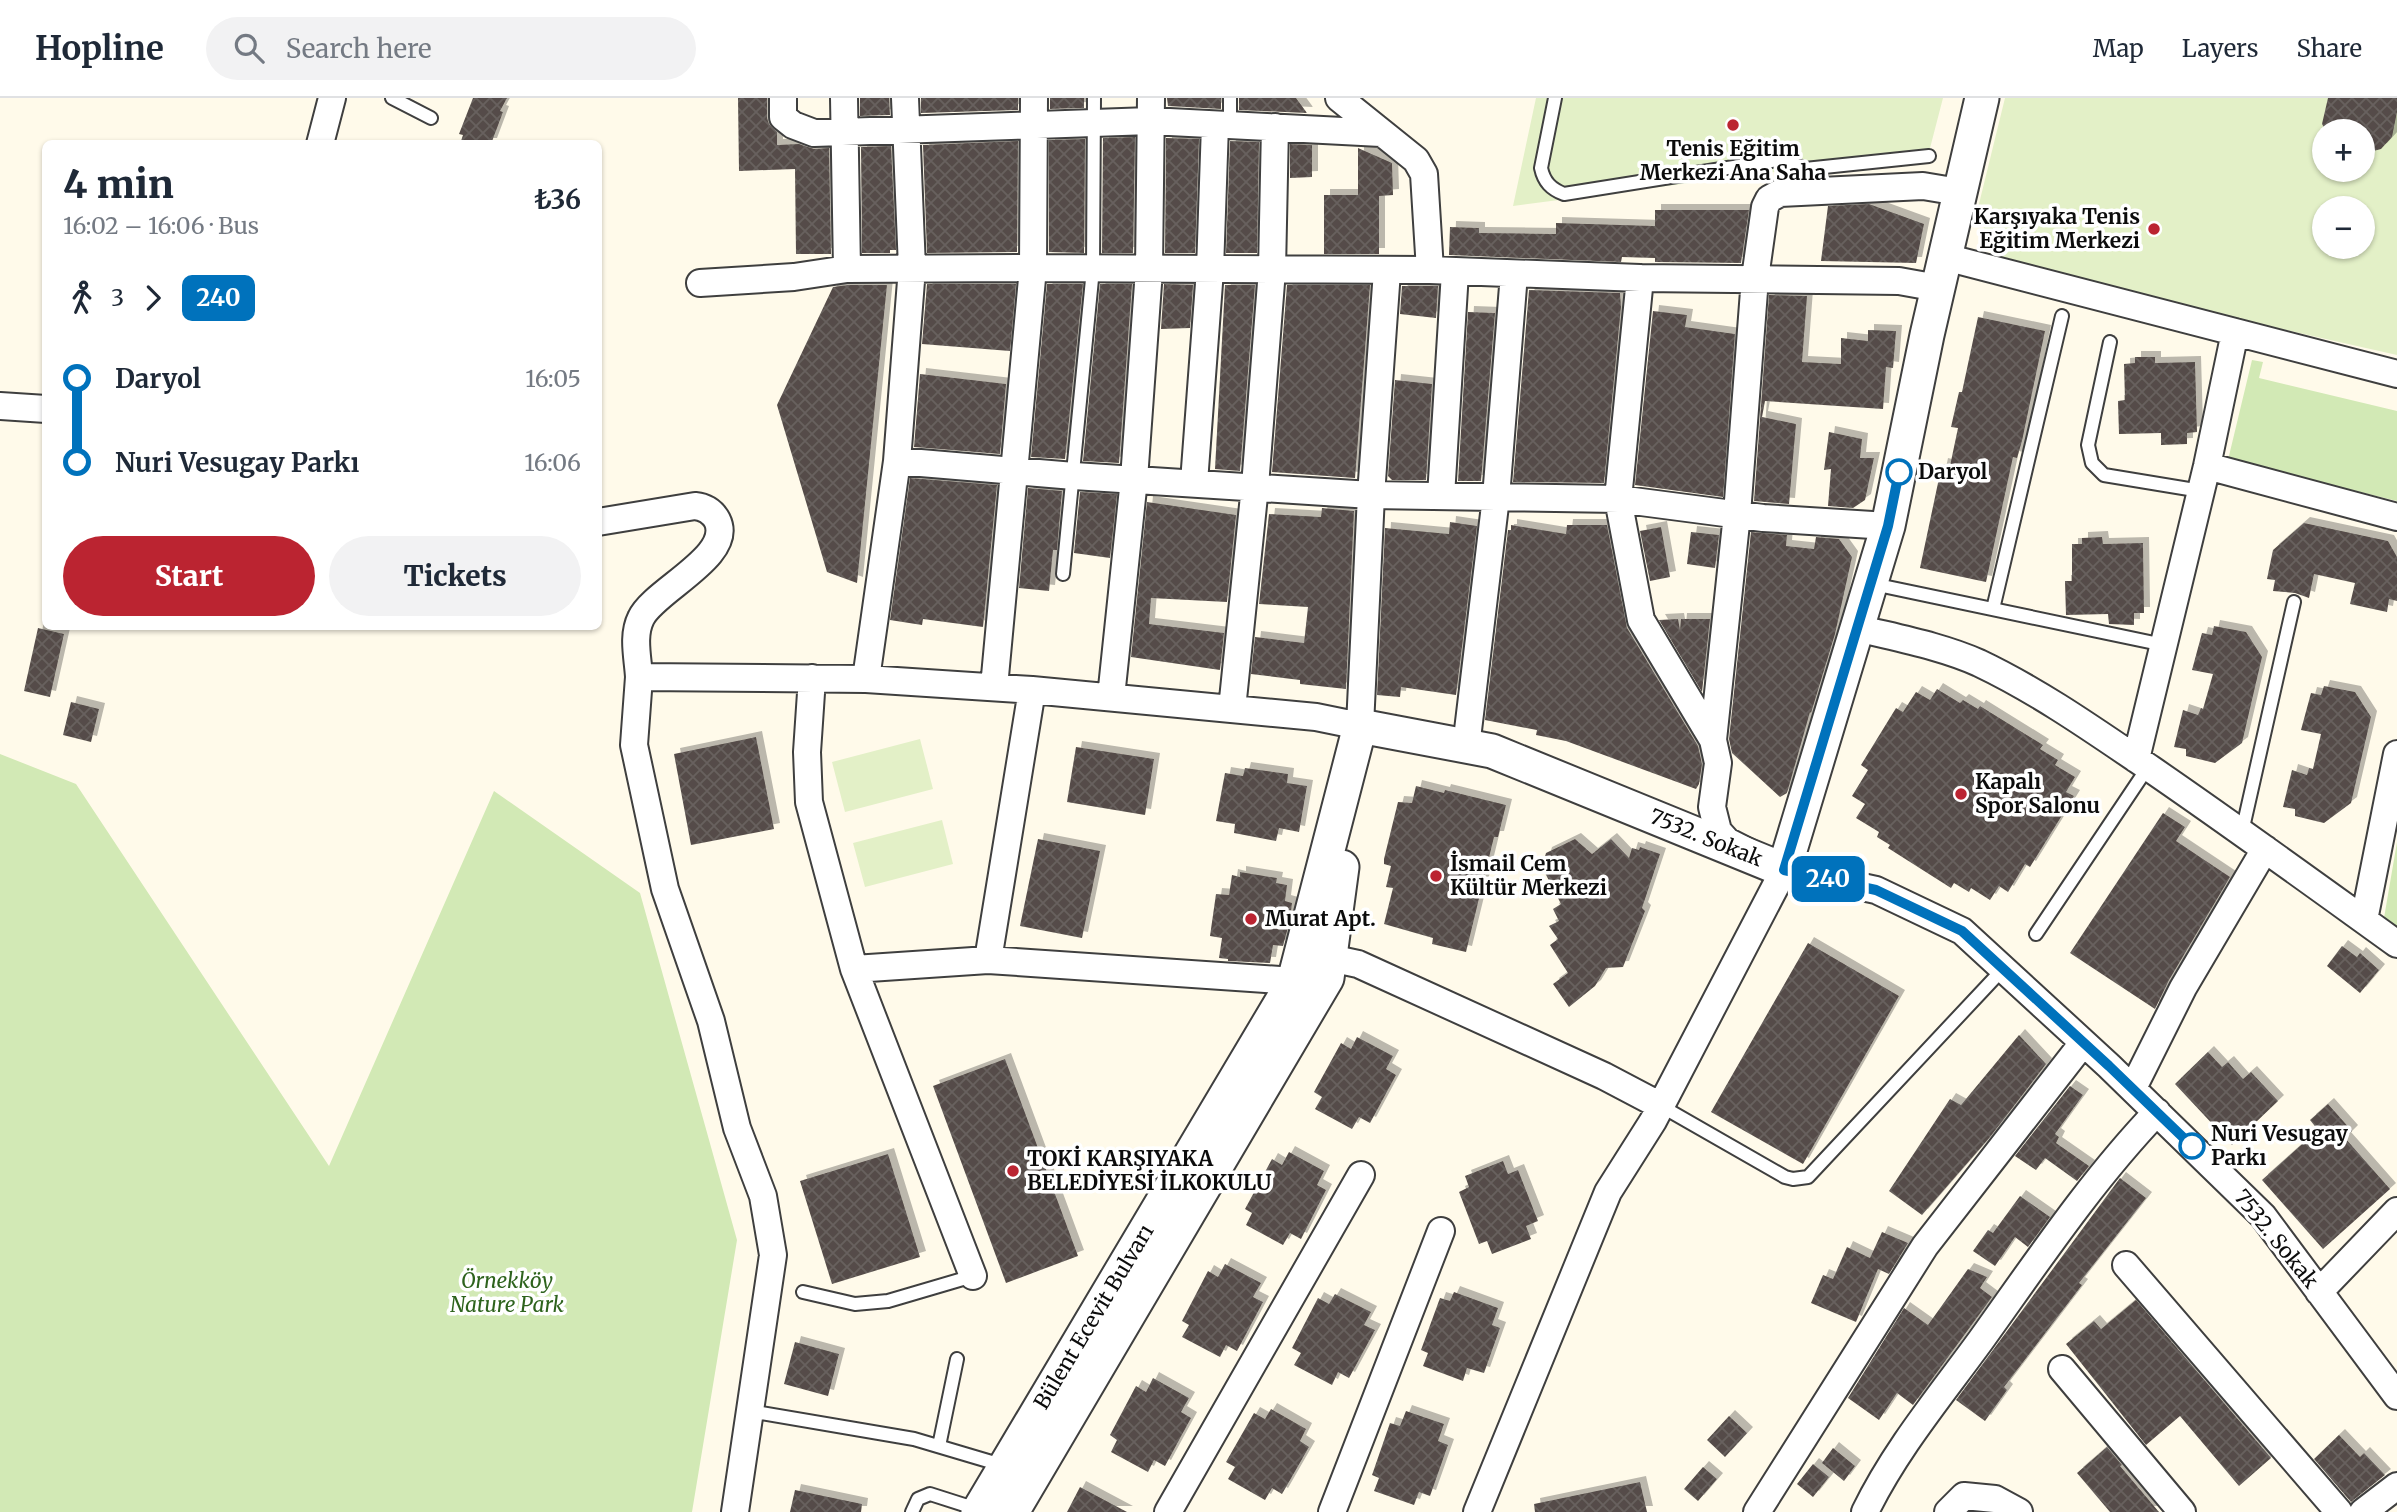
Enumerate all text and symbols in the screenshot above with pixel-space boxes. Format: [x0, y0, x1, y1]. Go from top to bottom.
search box [206, 17, 696, 80]
text: Hopline [35, 28, 164, 69]
icon: search [230, 29, 268, 67]
text: Search here [286, 32, 432, 65]
text: Map [2093, 33, 2144, 64]
text: Layers [2182, 33, 2258, 64]
text: Share [2296, 33, 2362, 64]
marker: Tenis Eğitim Merkezi Ana Saha [1725, 117, 1741, 133]
map controls [2312, 119, 2375, 259]
button: + [2312, 119, 2375, 182]
place label: Tenis Eğitim Merkezi Ana Saha [1640, 135, 1827, 186]
text: 4 min [63, 161, 174, 208]
text: ₺36 [534, 183, 581, 216]
button: − [2312, 196, 2375, 259]
place label: Karşıyaka Tenis Eğitim Merkezi [1973, 203, 2140, 254]
text: 16:02 – 16:06 · Bus [63, 211, 259, 240]
marker: Karşıyaka Tenis Eğitim Merkezi [2146, 221, 2162, 237]
icon: walk [63, 279, 101, 317]
icon: forward [134, 279, 172, 317]
text: 240 [196, 282, 241, 313]
text: 3 [111, 283, 124, 312]
text: Daryol [115, 362, 201, 395]
text: 16:05 [525, 364, 581, 393]
text: Nuri Vesugay Parkı [115, 446, 359, 479]
text: 16:06 [524, 448, 581, 477]
place label: Daryol [1918, 458, 1988, 485]
marker: Daryol [1886, 459, 1912, 485]
button: Start [63, 536, 315, 616]
button: Tickets [329, 536, 581, 616]
place label: Kapalı Spor Salonu [1975, 768, 2100, 819]
marker: Kapalı Spor Salonu [1953, 786, 1969, 802]
street label: 7532. Sokak [1646, 803, 1767, 873]
place label: İsmail Cem Kültür Merkezi [1450, 850, 1607, 901]
line badge: 240 [1788, 856, 1868, 902]
text: 240 [1806, 863, 1850, 894]
marker: İsmail Cem Kültür Merkezi [1428, 868, 1444, 884]
place label: Murat Apt. [1265, 905, 1376, 932]
marker: Murat Apt. [1243, 911, 1259, 927]
place label: Nuri Vesugay Parkı [2211, 1120, 2348, 1171]
marker: Nuri Vesugay Parkı [2179, 1133, 2205, 1159]
place label: TOKİ KARŞIYAKA BELEDİYESİ İLKOKULU [1027, 1145, 1272, 1196]
marker: TOKİ KARŞIYAKA BELEDİYESİ İLKOKULU [1005, 1163, 1021, 1179]
street label: 7532. Sokak [2228, 1184, 2325, 1294]
street label: Bülent Ecevit Bulvarı [1028, 1219, 1160, 1414]
park label: Örnekköy Nature Park [450, 1267, 565, 1318]

